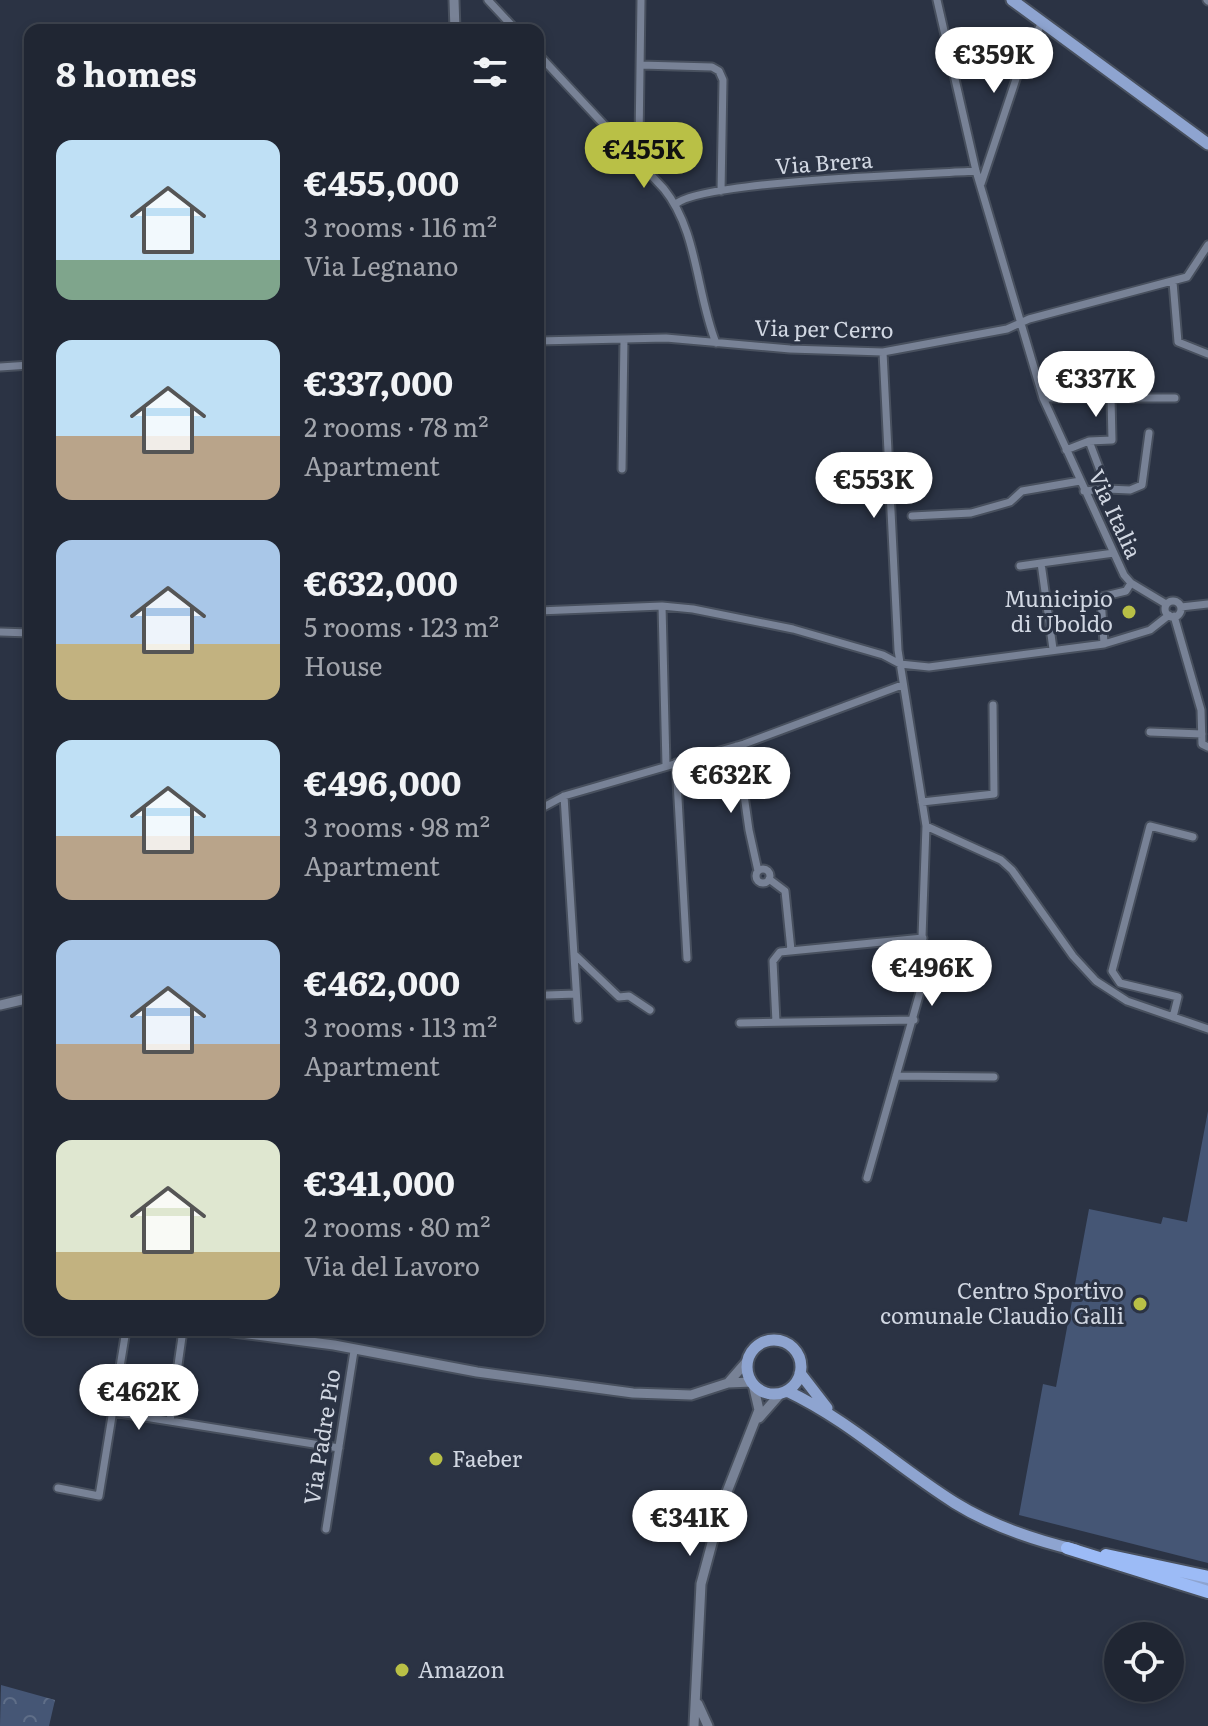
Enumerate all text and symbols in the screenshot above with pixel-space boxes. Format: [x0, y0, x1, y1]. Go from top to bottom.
pin: €359K [938, 27, 1050, 95]
text: €359K [953, 33, 1035, 72]
text: 8 homes [56, 47, 197, 97]
icon: filters [468, 50, 512, 94]
pin: €455K [588, 122, 700, 190]
text: €455K [603, 128, 685, 167]
street label: Via Brera [774, 142, 874, 181]
text: €455,000 [304, 156, 459, 206]
icon: home [120, 172, 216, 268]
text: 3 rooms · 116 m² [304, 206, 497, 245]
text: Via Legnano [304, 245, 459, 284]
street label: Via per Cerro [754, 310, 894, 345]
pin: €337K [1040, 351, 1152, 419]
text: €337,000 [304, 356, 453, 406]
text: €337K [1056, 357, 1136, 396]
icon: home [120, 372, 216, 468]
text: 2 rooms · 78 m² [304, 406, 489, 445]
text: Apartment [304, 445, 440, 484]
pin: €553K [818, 452, 930, 520]
text: €553K [833, 458, 915, 497]
street label: Via Italia [1081, 463, 1151, 564]
text: €632,000 [304, 556, 458, 606]
icon: home [120, 572, 216, 668]
place label: Municipio di Uboldo [1004, 581, 1113, 639]
marker: Municipio di Uboldo [1120, 603, 1138, 621]
text: 5 rooms · 123 m² [304, 606, 499, 645]
text: House [304, 645, 382, 684]
pin: €632K [675, 747, 787, 815]
text: €632K [690, 753, 772, 792]
text: €496,000 [304, 756, 462, 806]
icon: home [120, 772, 216, 868]
text: 3 rooms · 98 m² [304, 806, 490, 845]
text: Apartment [304, 845, 440, 884]
pin: €496K [876, 940, 988, 1008]
text: €496K [890, 946, 974, 985]
text: €462,000 [304, 956, 460, 1006]
icon: home [120, 972, 216, 1068]
text: 3 rooms · 113 m² [304, 1006, 497, 1045]
text: Apartment [304, 1045, 440, 1084]
text: €341,000 [304, 1156, 455, 1206]
icon: home [120, 1172, 216, 1268]
text: 2 rooms · 80 m² [304, 1206, 491, 1245]
text: Via del Lavoro [304, 1245, 480, 1284]
place label: Centro Sportivo comunale Claudio Galli [880, 1273, 1124, 1331]
marker: Centro Sportivo comunale Claudio Galli [1131, 1295, 1149, 1313]
pin: €462K [83, 1364, 195, 1432]
street label: Via Padre Pio [293, 1366, 348, 1507]
text: €462K [97, 1370, 181, 1409]
place label: Faeber [452, 1441, 523, 1474]
marker: Faeber [427, 1450, 445, 1468]
pin: €341K [634, 1490, 746, 1558]
text: €341K [650, 1496, 730, 1535]
map controls [1104, 1622, 1184, 1702]
button: locate [1104, 1622, 1184, 1702]
place label: Amazon [418, 1652, 505, 1685]
marker: Amazon [393, 1661, 411, 1679]

